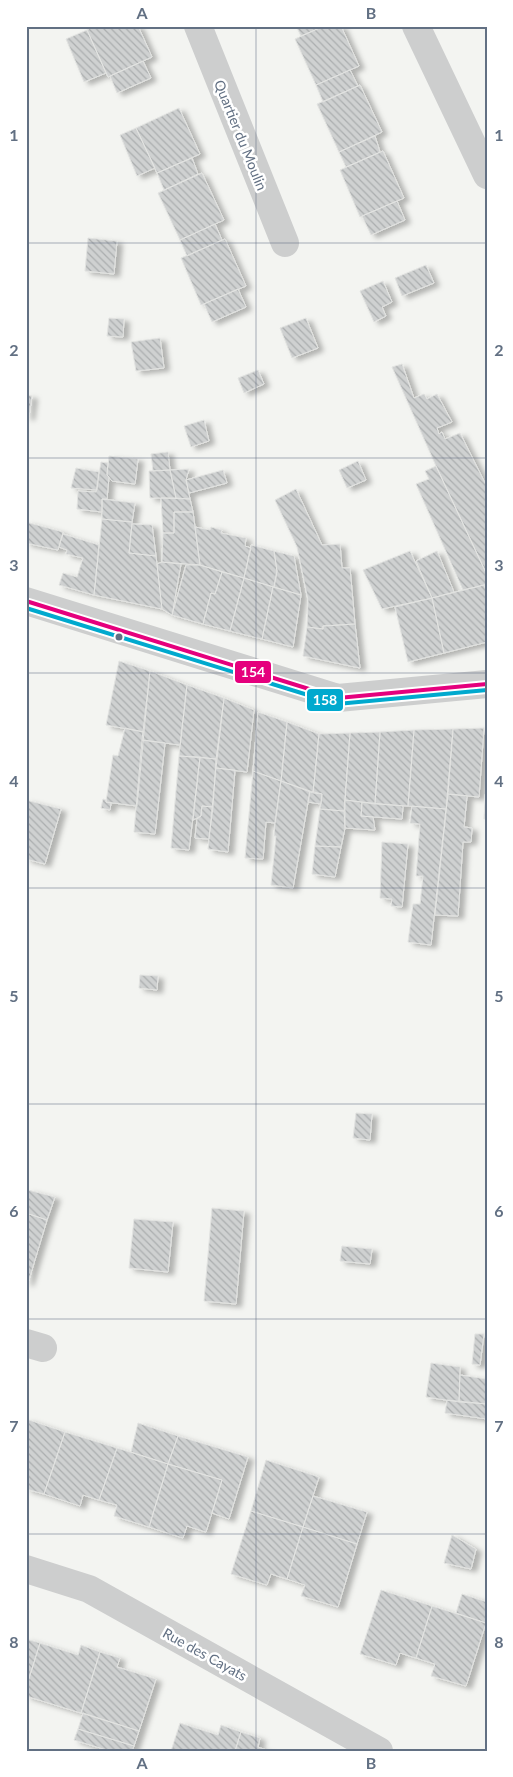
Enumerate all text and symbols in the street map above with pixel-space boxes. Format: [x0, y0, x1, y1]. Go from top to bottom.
text: A [135, 3, 148, 22]
text: B [366, 3, 376, 22]
street label: Quartier du Moulin [211, 77, 271, 193]
text: 1 [9, 125, 19, 144]
text: 1 [494, 125, 504, 144]
text: 2 [9, 340, 19, 359]
text: 2 [494, 340, 504, 359]
text: 3 [9, 555, 19, 574]
text: 3 [494, 555, 504, 574]
unlabelled marker [114, 632, 124, 642]
line badge: 154 [234, 660, 272, 684]
text: 154 [241, 663, 265, 680]
line badge: 158 [306, 688, 344, 712]
text: 158 [313, 691, 337, 708]
text: 4 [9, 771, 19, 790]
text: 4 [494, 771, 504, 790]
text: 5 [9, 986, 19, 1005]
text: 5 [494, 986, 504, 1005]
text: 6 [9, 1201, 19, 1220]
text: 6 [494, 1201, 504, 1220]
text: 7 [9, 1416, 19, 1435]
text: 7 [494, 1416, 504, 1435]
street label: Rue des Cayats [160, 1624, 250, 1684]
text: 8 [9, 1632, 19, 1651]
text: 8 [494, 1632, 504, 1651]
text: A [135, 1753, 148, 1772]
text: B [366, 1753, 376, 1772]

